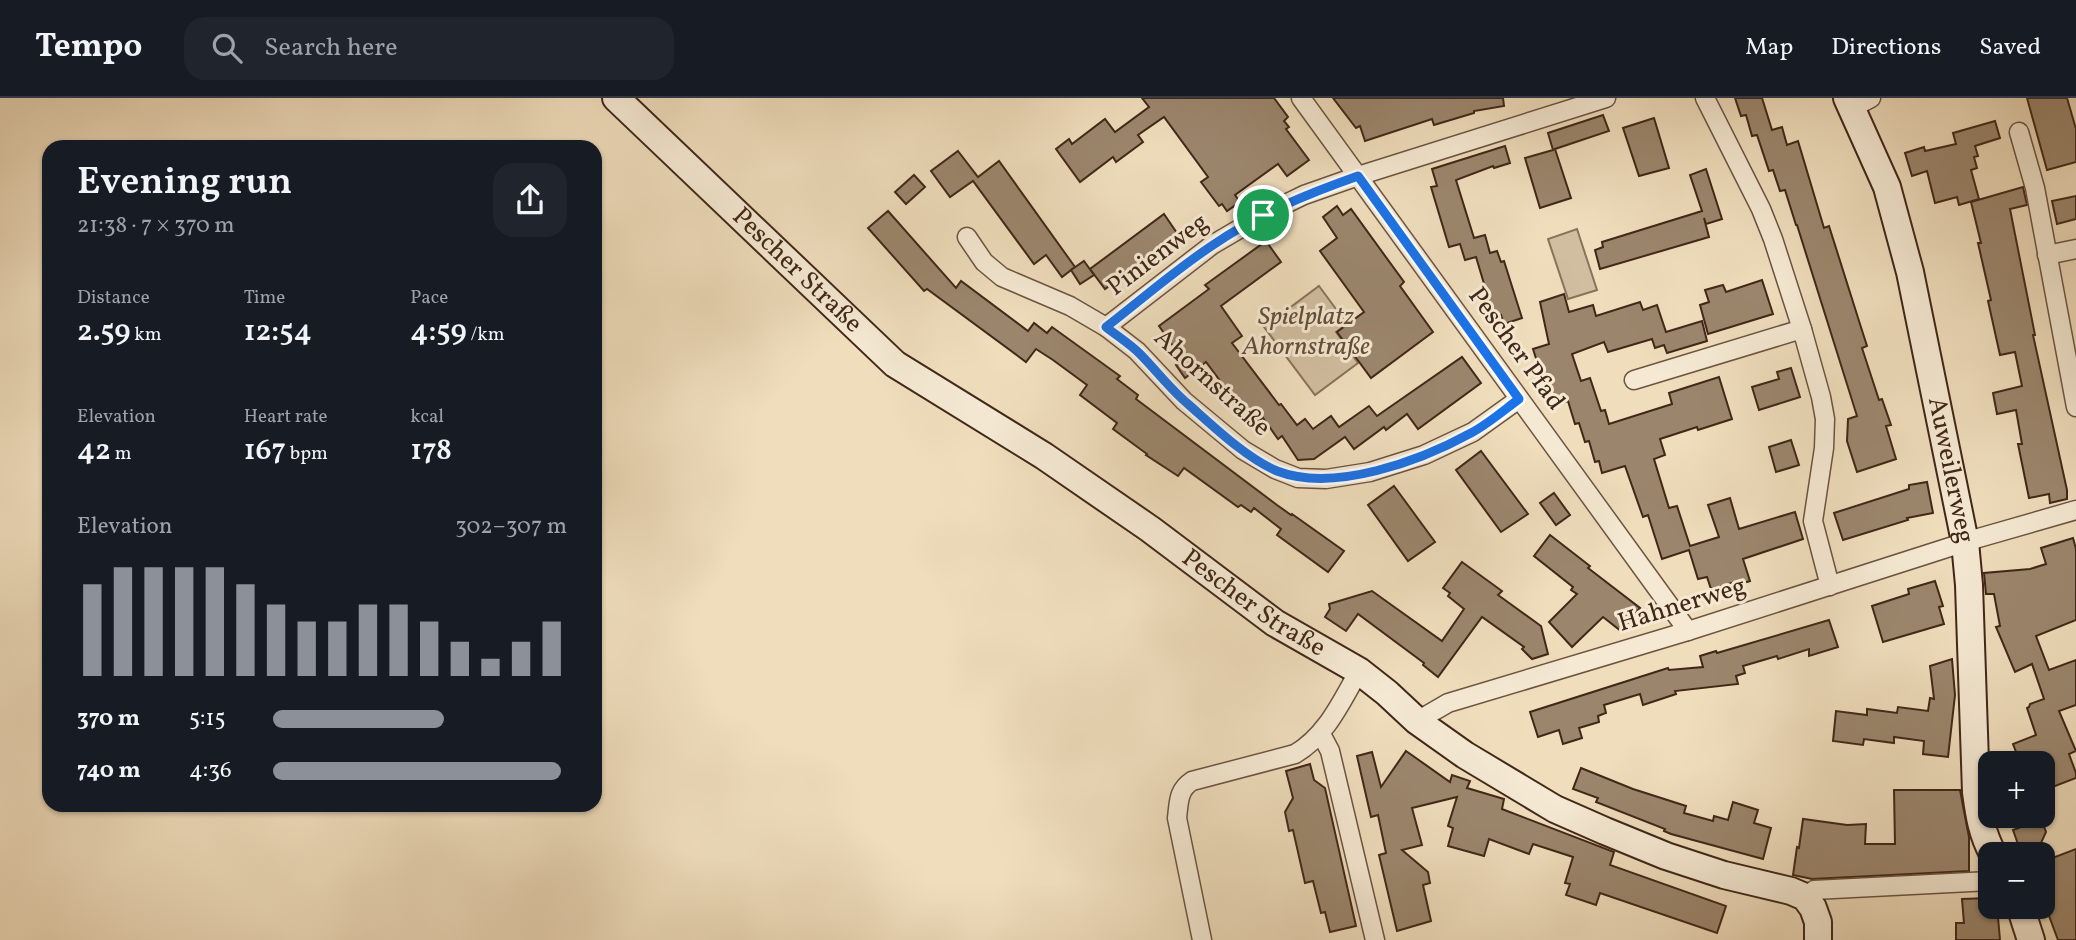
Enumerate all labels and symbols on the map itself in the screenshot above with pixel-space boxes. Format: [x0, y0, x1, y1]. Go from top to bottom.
pin [1233, 185, 1293, 245]
street label: Pescher Straße [724, 199, 870, 342]
street label: Pinienweg [1100, 205, 1216, 305]
street label: Pescher Pfad [1459, 280, 1573, 418]
park label: Spielplatz Ahornstraße [1241, 299, 1370, 365]
street label: Ahornstraße [1146, 321, 1278, 445]
street label: Auweilerweg [1918, 394, 1983, 547]
street label: Pescher Straße [1174, 541, 1332, 666]
street label: Hahnerweg [1614, 568, 1750, 642]

